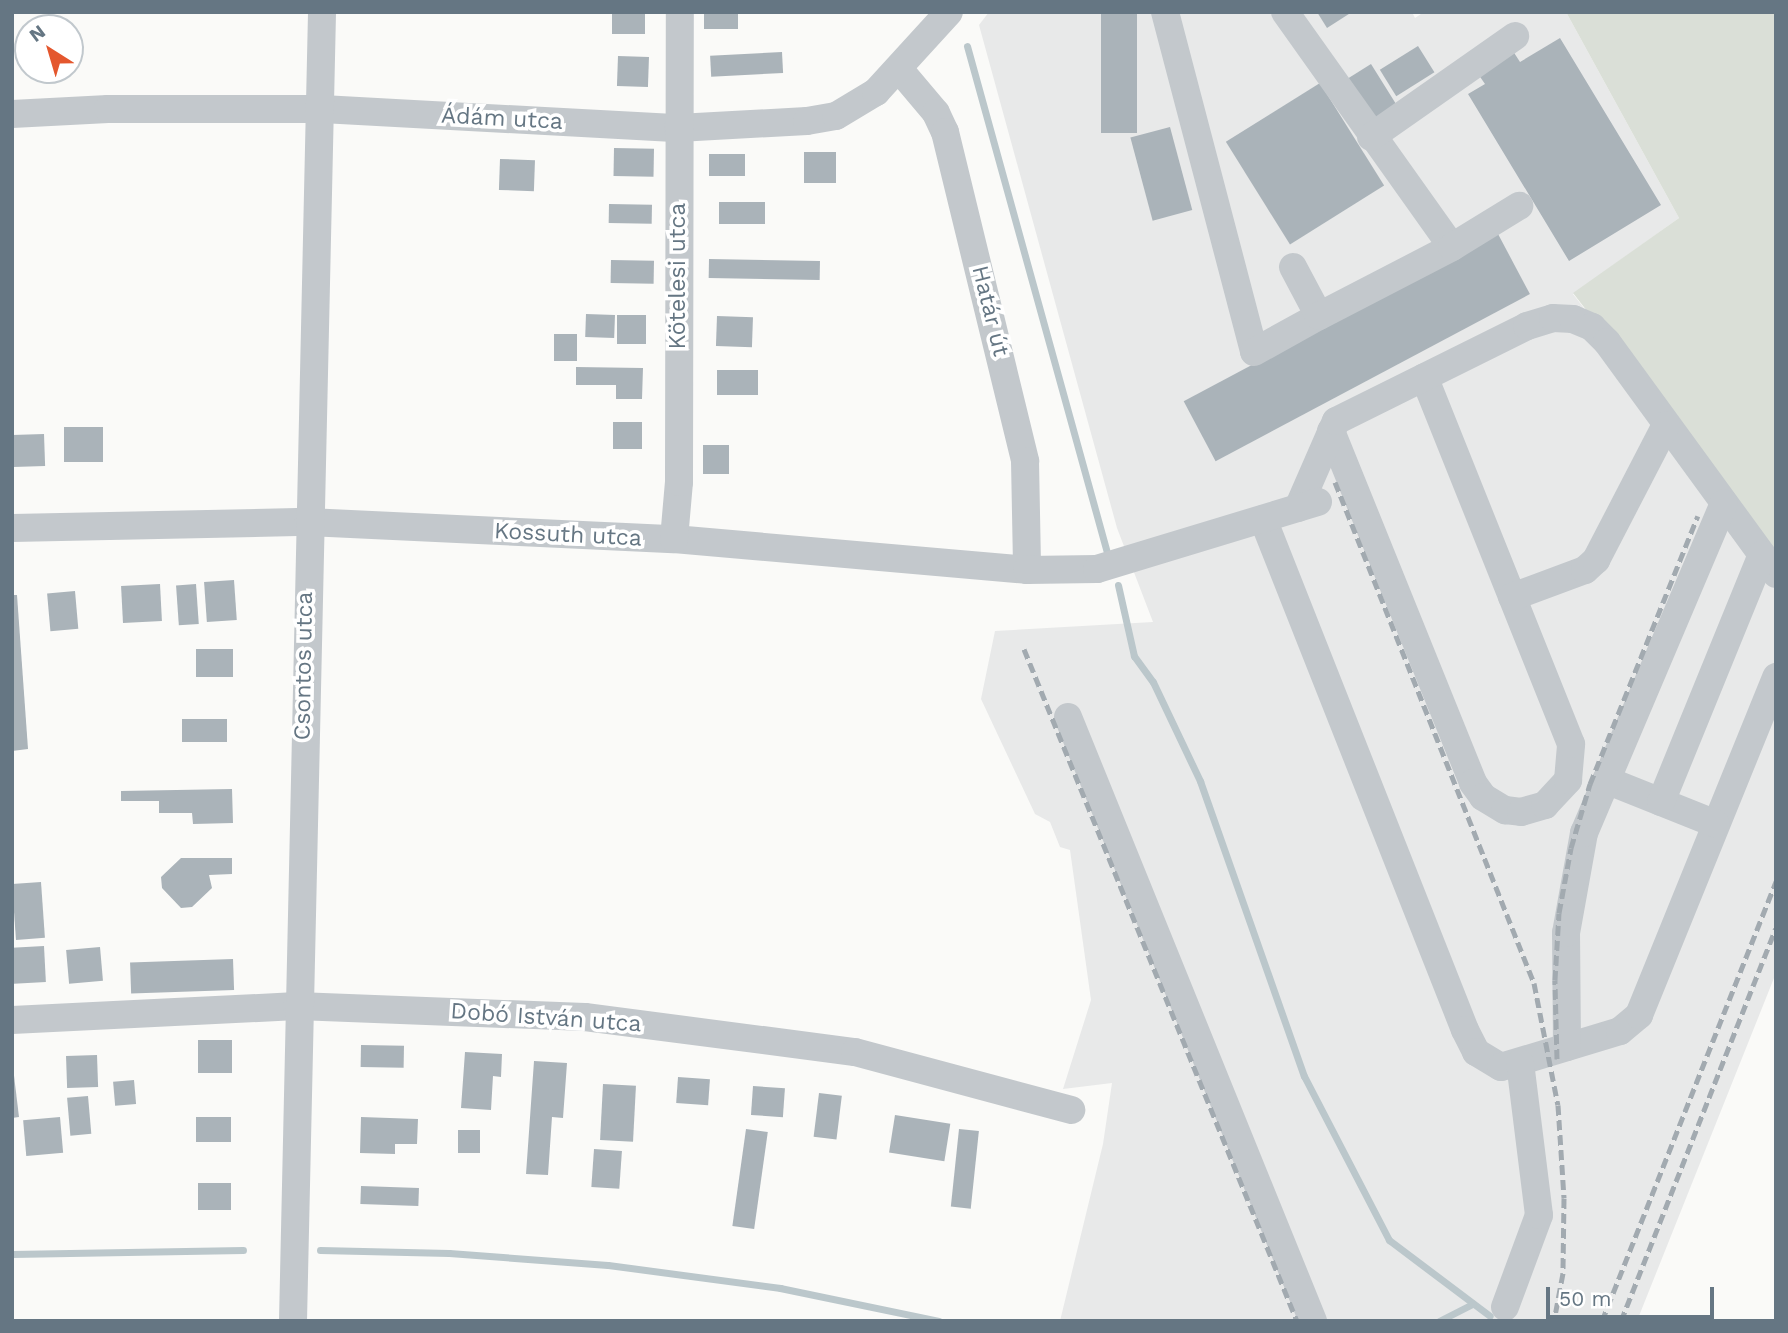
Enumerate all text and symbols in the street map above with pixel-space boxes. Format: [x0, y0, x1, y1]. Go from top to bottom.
north arrow [14, 14, 84, 84]
text: N [25, 20, 50, 47]
street label: Ádám utca [440, 102, 564, 136]
street label: Kötelesi utca [664, 203, 692, 349]
street label: Határ út [965, 263, 1015, 359]
street label: Kossuth utca [493, 517, 643, 553]
street label: Csontos utca [289, 591, 319, 741]
street label: Dobó István utca [450, 998, 642, 1038]
scale bar [1550, 1274, 1718, 1318]
text: 50 m [1559, 1286, 1611, 1311]

